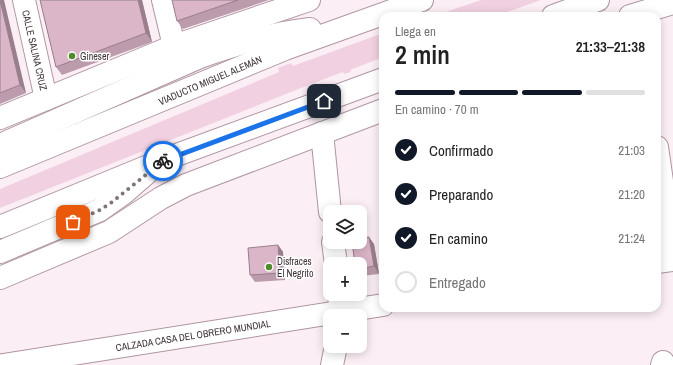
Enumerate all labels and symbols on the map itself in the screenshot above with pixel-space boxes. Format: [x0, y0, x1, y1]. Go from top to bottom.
street label: CALLE SALINA CRUZ [19, 9, 50, 92]
place label: Gineser [80, 50, 109, 63]
marker: Gineser [67, 51, 77, 61]
street label: VIADUCTO MIGUEL ALEMÁN [156, 53, 264, 108]
pin [307, 84, 341, 118]
courier [143, 141, 183, 181]
pin [56, 205, 90, 239]
place label: Disfraces El Negrito [277, 255, 314, 280]
marker: Disfraces El Negrito [264, 262, 274, 272]
street label: CALZADA CASA DEL OBRERO MUNDIAL [115, 317, 272, 354]

